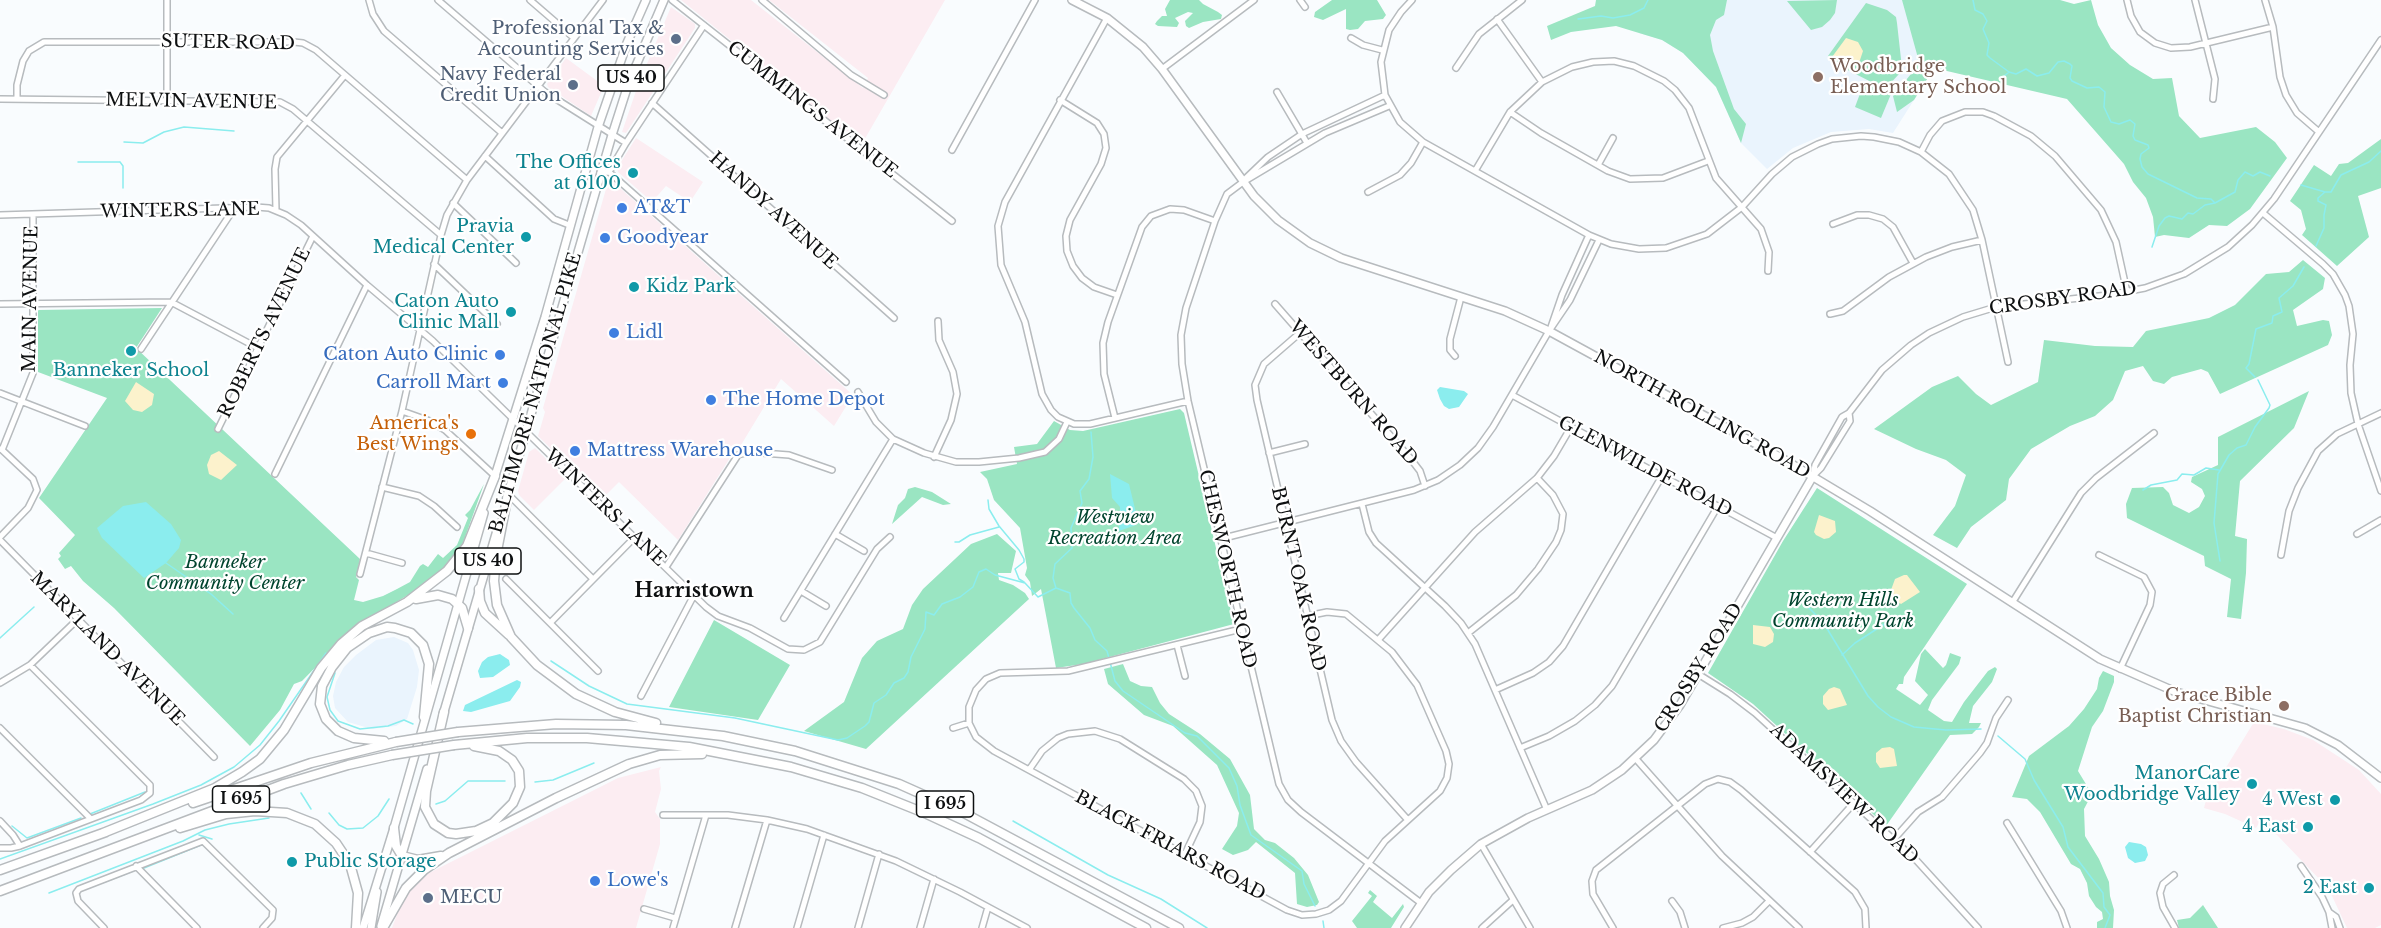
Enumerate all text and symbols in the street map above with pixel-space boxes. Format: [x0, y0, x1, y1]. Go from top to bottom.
place label: Professional Tax & Accounting Services [478, 18, 664, 60]
street label: SUTER ROAD [161, 31, 295, 55]
marker: Professional Tax & Accounting Services [669, 32, 683, 46]
street label: CUMMINGS AVENUE [723, 37, 901, 183]
place label: Woodbridge Elementary School [1830, 56, 2006, 98]
place label: Navy Federal Credit Union [440, 64, 561, 106]
road number: US 40 [598, 65, 664, 91]
marker: Woodbridge Elementary School [1811, 70, 1825, 84]
marker: Navy Federal Credit Union [566, 78, 580, 92]
street label: MELVIN AVENUE [105, 90, 277, 114]
street label: HANDY AVENUE [705, 148, 841, 274]
place label: The Offices at 6100 [516, 152, 621, 195]
marker: The Offices at 6100 [626, 166, 640, 180]
place label: AT&T [634, 197, 690, 219]
street label: WINTERS LANE [100, 199, 260, 223]
marker: AT&T [615, 201, 629, 215]
place label: Pravia Medical Center [373, 216, 514, 258]
street label: MAIN AVENUE [19, 225, 43, 373]
place label: Goodyear [617, 227, 708, 249]
marker: Pravia Medical Center [519, 230, 533, 244]
marker: Goodyear [598, 231, 612, 245]
street label: ROBERTS AVENUE [214, 244, 316, 422]
street label: BALTIMORE NATIONAL PIKE [485, 250, 587, 536]
place label: Kidz Park [646, 276, 735, 298]
street label: CROSBY ROAD [1988, 278, 2138, 320]
marker: Kidz Park [627, 280, 641, 294]
place label: Caton Auto Clinic Mall [394, 291, 499, 334]
marker: Caton Auto Clinic Mall [504, 305, 518, 319]
street label: WESTBURN ROAD [1284, 316, 1422, 470]
place label: Lidl [626, 322, 663, 344]
marker: Lidl [607, 326, 621, 340]
marker: Banneker School [124, 344, 138, 358]
place label: Caton Auto Clinic [323, 344, 488, 366]
street label: NORTH ROLLING ROAD [1590, 346, 1814, 484]
marker: Caton Auto Clinic [493, 348, 507, 362]
place label: Banneker School [53, 360, 209, 382]
place label: Carroll Mart [376, 372, 491, 394]
marker: Carroll Mart [496, 376, 510, 390]
place label: The Home Depot [723, 389, 885, 411]
marker: The Home Depot [704, 393, 718, 407]
street label: GLENWILDE ROAD [1554, 412, 1736, 522]
place label: America's Best Wings [356, 413, 459, 456]
marker: America's Best Wings [464, 427, 478, 441]
place label: Mattress Warehouse [587, 440, 773, 462]
marker: Mattress Warehouse [568, 444, 582, 458]
street label: WINTERS LANE [540, 445, 670, 571]
street label: CHESWORTH ROAD [1194, 468, 1260, 670]
street label: BURNT OAK ROAD [1266, 485, 1330, 673]
park label: Westview Recreation Area [1048, 507, 1182, 550]
road number: US 40 [455, 548, 521, 574]
park label: Banneker Community Center [146, 552, 304, 594]
street label: MARYLAND AVENUE [25, 567, 189, 731]
district label: Harristown [634, 579, 754, 603]
park label: Western Hills Community Park [1772, 590, 1914, 632]
street label: CROSBY ROAD [1650, 599, 1748, 737]
place label: Grace Bible Baptist Christian [2118, 685, 2272, 728]
marker: Grace Bible Baptist Christian [2277, 699, 2291, 713]
street label: ADAMSVIEW ROAD [1765, 719, 1923, 869]
place label: ManorCare Woodbridge Valley [2064, 763, 2240, 806]
marker: ManorCare Woodbridge Valley [2245, 777, 2259, 791]
road number: I 695 [212, 786, 270, 812]
street label: BLACK FRIARS ROAD [1071, 787, 1269, 905]
place label: 4 West [2262, 789, 2323, 811]
road number: I 695 [916, 791, 974, 817]
marker: 4 West [2328, 793, 2342, 807]
place label: 4 East [2242, 816, 2296, 838]
marker: 4 East [2301, 820, 2315, 834]
place label: Public Storage [304, 851, 437, 873]
marker: Public Storage [285, 855, 299, 869]
place label: Lowe's [607, 870, 668, 892]
marker: Lowe's [588, 874, 602, 888]
place label: 2 East [2303, 877, 2357, 899]
marker: 2 East [2362, 881, 2376, 895]
place label: MECU [440, 887, 503, 909]
marker: MECU [421, 891, 435, 905]

